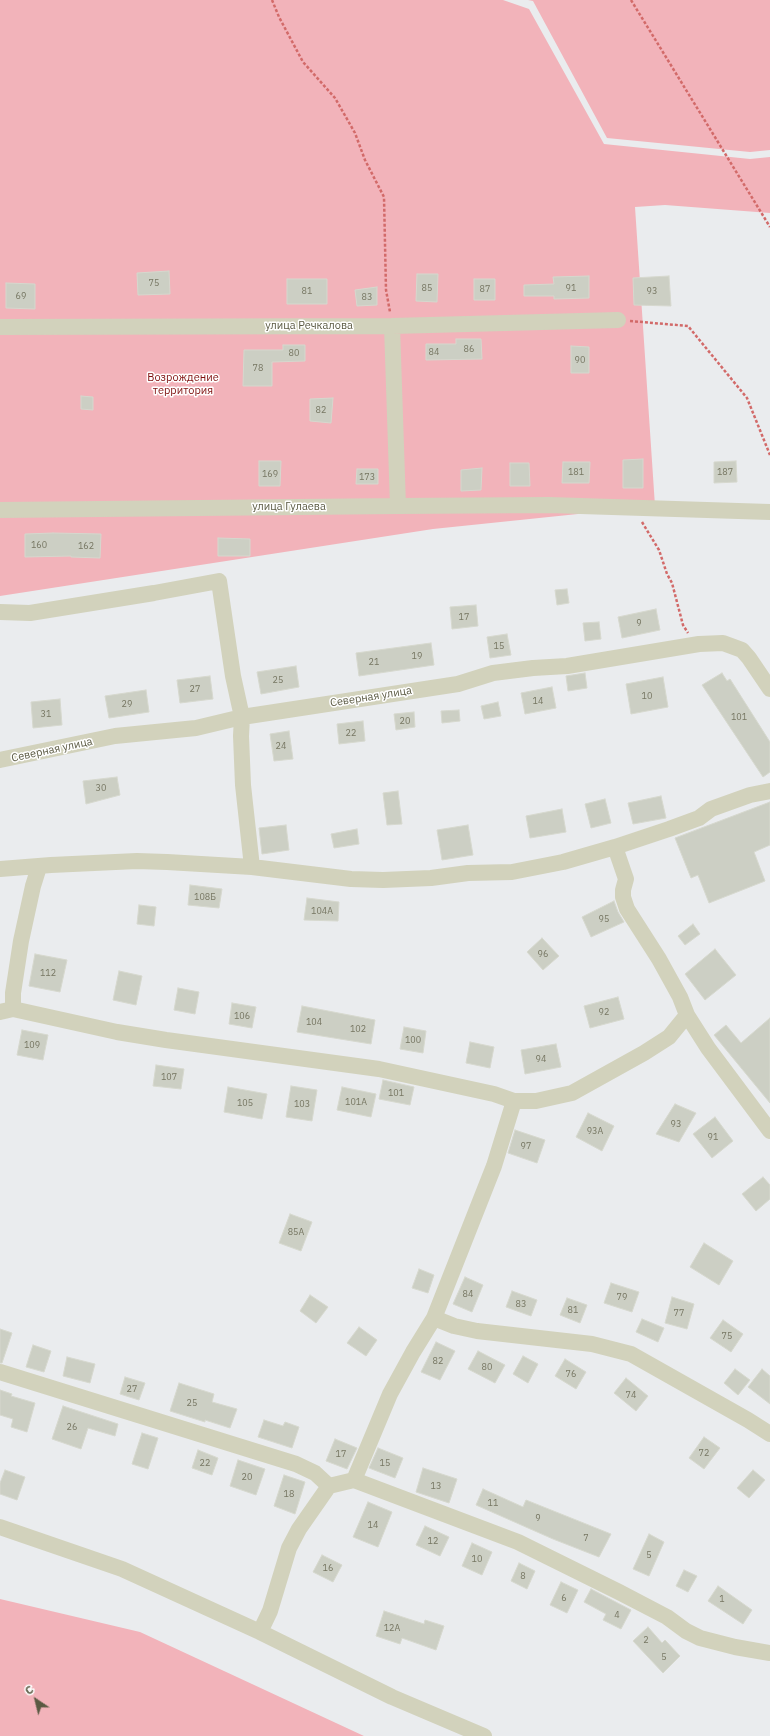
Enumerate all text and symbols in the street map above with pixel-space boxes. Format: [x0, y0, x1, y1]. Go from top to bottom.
house number: 75 [149, 278, 159, 288]
house number: 85 [422, 283, 432, 293]
house number: 91 [566, 283, 576, 293]
house number: 87 [480, 284, 490, 294]
house number: 81 [302, 286, 312, 296]
house number: 93 [647, 286, 657, 296]
house number: 69 [16, 291, 26, 301]
house number: 83 [362, 292, 372, 302]
street label: улица Речкалова [265, 319, 353, 333]
house number: 86 [464, 344, 474, 354]
house number: 84 [429, 347, 439, 357]
house number: 80 [289, 348, 299, 358]
house number: 90 [575, 355, 585, 365]
house number: 78 [253, 363, 263, 373]
park label: Возрождение территория [147, 371, 219, 397]
house number: 82 [316, 405, 326, 415]
house number: 181 [568, 467, 584, 477]
house number: 187 [717, 467, 733, 477]
house number: 169 [262, 469, 278, 479]
house number: 173 [359, 472, 375, 482]
street label: улица Гулаева [252, 500, 326, 514]
house number: 160 [31, 540, 47, 550]
house number: 162 [78, 541, 94, 551]
house number: 17 [459, 612, 469, 622]
house number: 9 [636, 618, 642, 628]
house number: 15 [494, 641, 504, 651]
house number: 19 [412, 651, 422, 661]
house number: 21 [369, 657, 379, 667]
house number: 25 [273, 675, 283, 685]
house number: 27 [190, 684, 200, 694]
street label: Северная улица [329, 684, 413, 710]
house number: 10 [642, 691, 652, 701]
house number: 14 [533, 696, 543, 706]
house number: 29 [122, 699, 132, 709]
house number: 31 [41, 709, 51, 719]
house number: 101 [731, 712, 747, 722]
house number: 20 [400, 716, 410, 726]
house number: 22 [346, 728, 356, 738]
street label: Северная улица [10, 735, 94, 765]
house number: 24 [276, 741, 286, 751]
house number: 30 [96, 783, 106, 793]
house number: 108Б [194, 892, 216, 902]
house number: 104А [311, 906, 333, 916]
house number: 95 [599, 914, 609, 924]
house number: 96 [538, 949, 548, 959]
house number: 112 [40, 968, 56, 978]
house number: 92 [599, 1007, 609, 1017]
house number: 106 [234, 1011, 250, 1021]
house number: 104 [306, 1017, 322, 1027]
house number: 102 [350, 1024, 366, 1034]
house number: 100 [405, 1035, 421, 1045]
house number: 109 [24, 1040, 40, 1050]
house number: 94 [536, 1054, 546, 1064]
house number: 107 [161, 1072, 177, 1082]
house number: 101 [388, 1088, 404, 1098]
house number: 101А [345, 1097, 367, 1107]
house number: 105 [237, 1098, 253, 1108]
house number: 103 [294, 1099, 310, 1109]
house number: 93 [671, 1119, 681, 1129]
house number: 93А [587, 1126, 603, 1136]
house number: 91 [708, 1132, 718, 1142]
house number: 97 [521, 1141, 531, 1151]
house number: 85А [288, 1227, 304, 1237]
house number: 84 [463, 1289, 473, 1299]
house number: 79 [617, 1292, 627, 1302]
house number: 83 [516, 1299, 526, 1309]
house number: 81 [568, 1305, 578, 1315]
house number: 77 [674, 1308, 684, 1318]
house number: 75 [722, 1331, 732, 1341]
house number: 82 [433, 1356, 443, 1366]
house number: 80 [482, 1362, 492, 1372]
house number: 76 [566, 1369, 576, 1379]
house number: 27 [127, 1384, 137, 1394]
house number: 74 [626, 1390, 636, 1400]
house number: 25 [187, 1398, 197, 1408]
house number: 26 [67, 1422, 77, 1432]
house number: 72 [699, 1448, 709, 1458]
house number: 17 [336, 1449, 346, 1459]
house number: 22 [200, 1458, 210, 1468]
house number: 15 [380, 1458, 390, 1468]
house number: 20 [242, 1472, 252, 1482]
house number: 13 [431, 1481, 441, 1491]
house number: 18 [284, 1489, 294, 1499]
house number: 11 [488, 1498, 498, 1508]
house number: 9 [535, 1513, 541, 1523]
house number: 14 [368, 1520, 378, 1530]
house number: 7 [583, 1533, 589, 1543]
house number: 12 [428, 1536, 438, 1546]
house number: 5 [646, 1550, 652, 1560]
house number: 10 [472, 1554, 482, 1564]
house number: 16 [323, 1563, 333, 1573]
house number: 8 [520, 1571, 526, 1581]
house number: 6 [561, 1593, 567, 1603]
house number: 1 [719, 1594, 725, 1604]
house number: 4 [614, 1610, 620, 1620]
house number: 12А [384, 1623, 400, 1633]
house number: 2 [643, 1635, 649, 1645]
house number: 5 [661, 1652, 667, 1662]
north arrow [16, 1680, 56, 1720]
text: С [22, 1682, 36, 1698]

